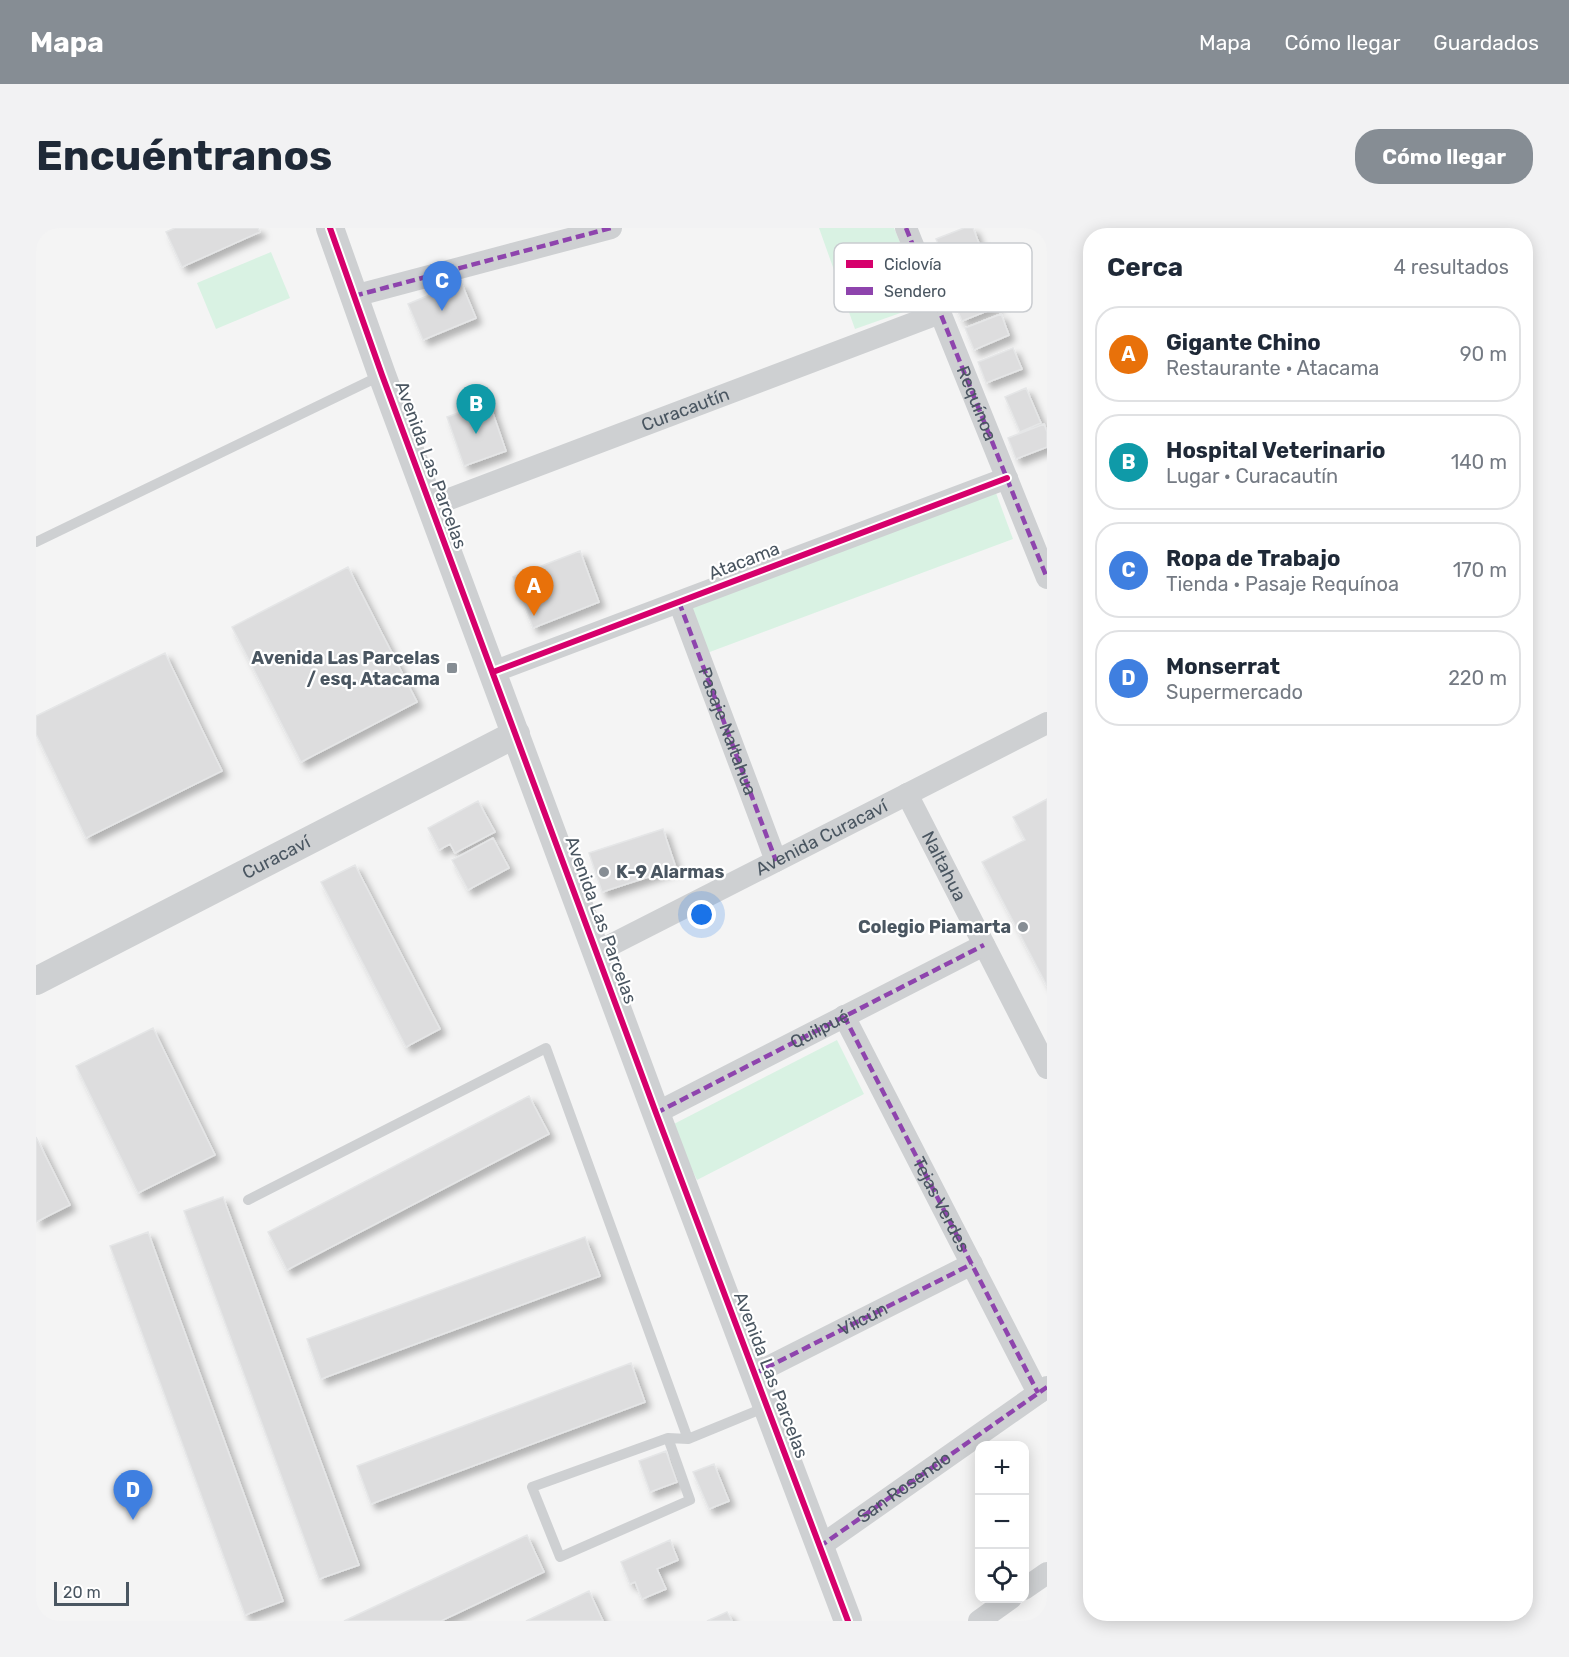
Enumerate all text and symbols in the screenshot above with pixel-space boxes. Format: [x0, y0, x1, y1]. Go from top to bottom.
text: Mapa [30, 26, 104, 59]
text: Mapa [1199, 30, 1251, 55]
text: Cómo llegar [1284, 30, 1400, 55]
text: Guardados [1433, 30, 1539, 55]
button: Cómo llegar [1355, 129, 1533, 184]
text: Encuéntranos [36, 131, 332, 181]
legend [834, 243, 1032, 312]
text: Cerca [1107, 252, 1183, 283]
text: Ciclovía [884, 255, 942, 274]
text: 4 resultados [1394, 255, 1509, 279]
pin: C [422, 262, 462, 311]
text: Sendero [884, 282, 946, 301]
text: Gigante Chino [1166, 329, 1321, 356]
text: A [1121, 342, 1136, 366]
text: 90 m [1460, 342, 1507, 366]
text: Restaurante · Atacama [1166, 356, 1379, 380]
street label: Requínoa [952, 363, 1002, 444]
street label: Avenida Las Parcelas [390, 378, 472, 552]
street label: Curacautín [638, 383, 732, 436]
pin: B [456, 384, 496, 434]
text: Hospital Veterinario [1166, 437, 1385, 464]
text: B [1121, 450, 1136, 474]
text: 140 m [1451, 450, 1507, 474]
text: Lugar · Curacautín [1166, 464, 1338, 488]
street label: Atacama [705, 537, 783, 585]
text: Ropa de Trabajo [1166, 545, 1340, 572]
text: C [1121, 558, 1136, 582]
text: 170 m [1453, 558, 1507, 582]
pin: A [514, 566, 554, 616]
text: Tienda · Pasaje Requínoa [1166, 572, 1399, 596]
place label: Avenida Las Parcelas / esq. Atacama [251, 647, 440, 690]
text: Monserrat [1166, 653, 1280, 680]
marker: Avenida Las Parcelas / esq. Atacama [445, 661, 459, 675]
street label: Pasaje Naltahua [693, 664, 761, 798]
text: D [1121, 666, 1136, 690]
text: 220 m [1448, 666, 1507, 690]
text: Supermercado [1166, 680, 1303, 704]
street label: Avenida Curacaví [752, 794, 893, 880]
street label: Naltahua [917, 827, 971, 905]
street label: Curacaví [238, 830, 315, 884]
street label: Avenida Las Parcelas [560, 833, 642, 1007]
place label: K-9 Alarmas [616, 861, 724, 883]
marker: K-9 Alarmas [597, 865, 611, 879]
your location [687, 900, 716, 929]
place label: Colegio Piamarta [858, 916, 1011, 938]
marker: Colegio Piamarta [1016, 920, 1030, 934]
street label: Quilpué [787, 1005, 853, 1053]
street label: Tejas Verdes [907, 1153, 975, 1256]
street label: Avenida Las Parcelas [729, 1289, 813, 1461]
street label: Vilcún [835, 1297, 891, 1341]
map controls [975, 1441, 1029, 1603]
button: + [975, 1441, 1029, 1495]
street label: San Rosendo [853, 1447, 955, 1528]
pin: D [114, 1470, 152, 1520]
button: − [975, 1495, 1029, 1549]
button: locate [975, 1549, 1029, 1603]
scale bar [54, 1579, 129, 1606]
text: 20 m [63, 1583, 101, 1602]

